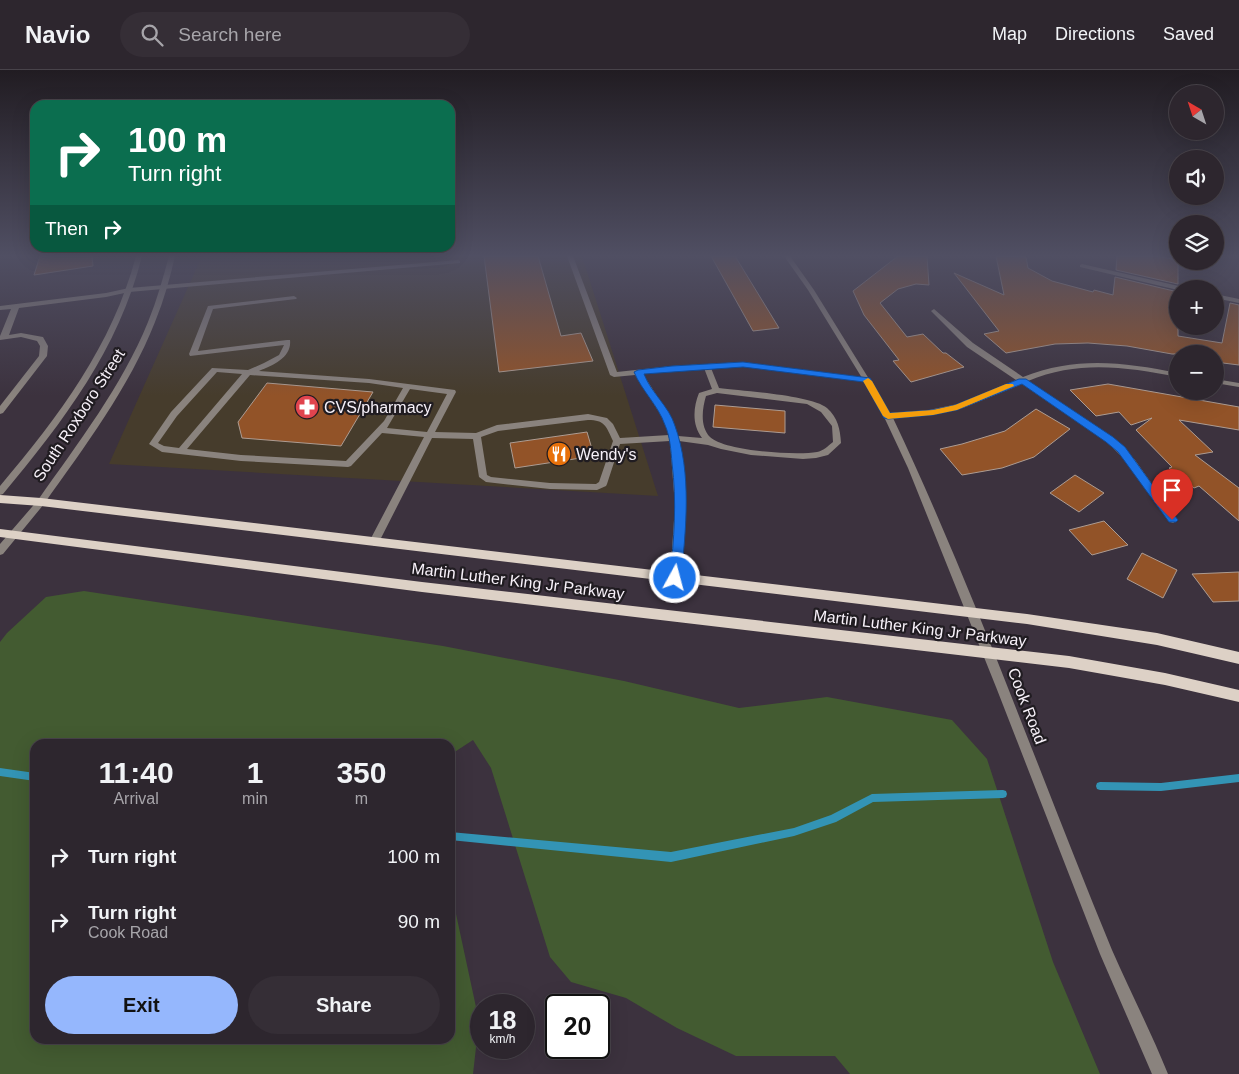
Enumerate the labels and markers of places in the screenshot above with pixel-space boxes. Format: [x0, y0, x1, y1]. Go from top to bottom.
pharmacy icon: CVS/pharmacy [294, 394, 320, 420]
place label: CVS/pharmacy [324, 399, 432, 416]
restaurant icon: Wendy's [546, 441, 572, 467]
place label: Wendy's [576, 446, 637, 463]
pin [1151, 469, 1193, 520]

